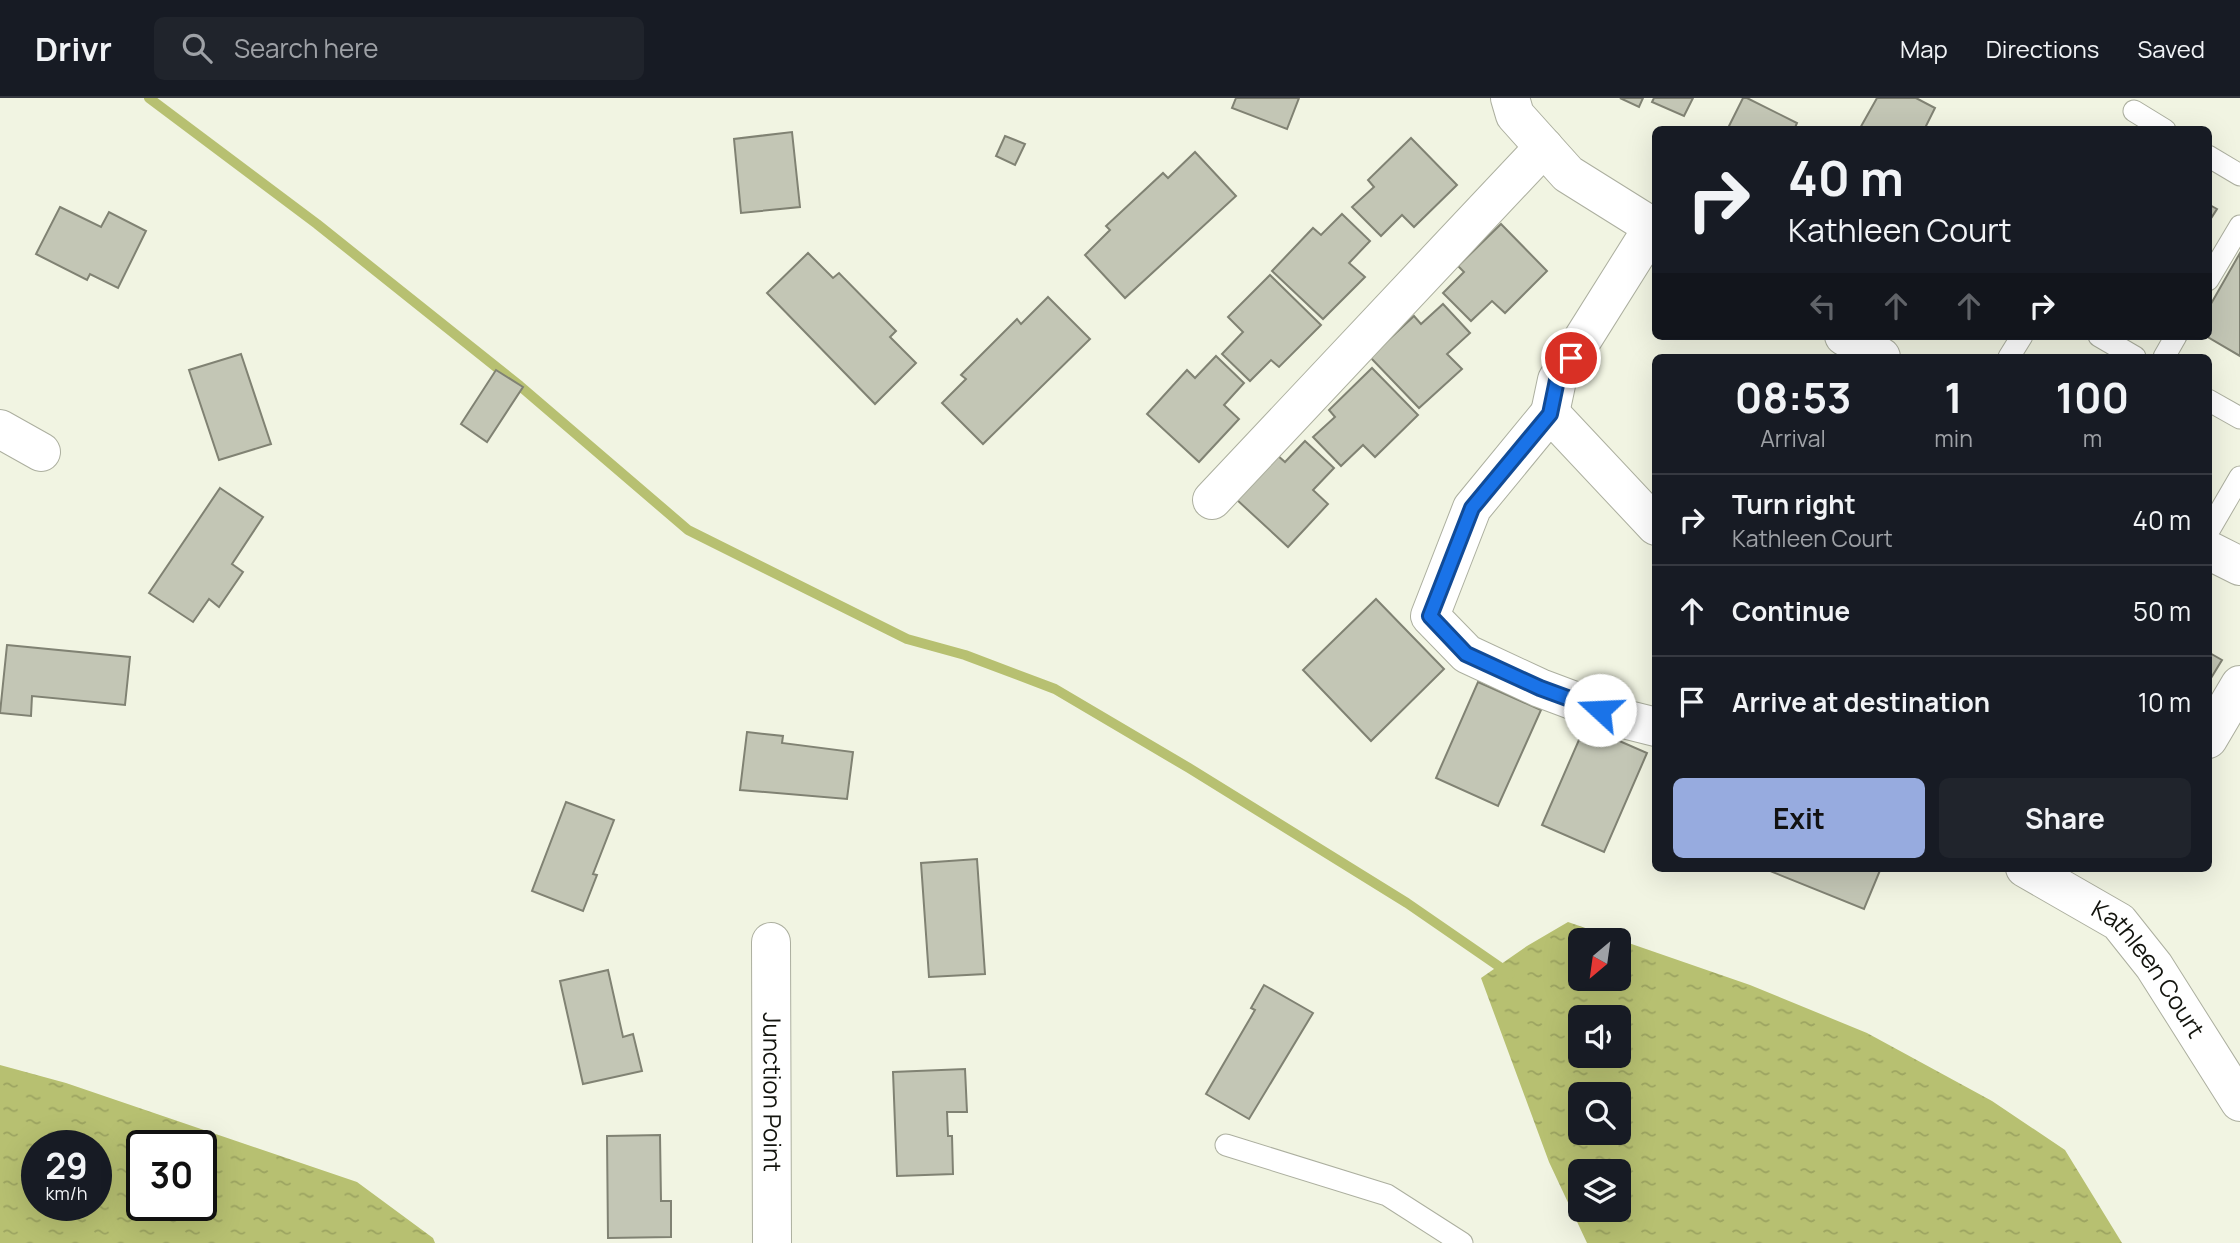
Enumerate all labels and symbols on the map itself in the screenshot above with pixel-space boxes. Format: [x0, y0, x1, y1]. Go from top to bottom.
pin [1541, 328, 1601, 388]
position arrow [1563, 673, 1637, 747]
street label: Kathleen Court [2086, 892, 2213, 1044]
north arrow [1568, 928, 1631, 990]
street label: Junction Point [756, 1012, 790, 1172]
speed limit sign: 30 [126, 1130, 217, 1221]

